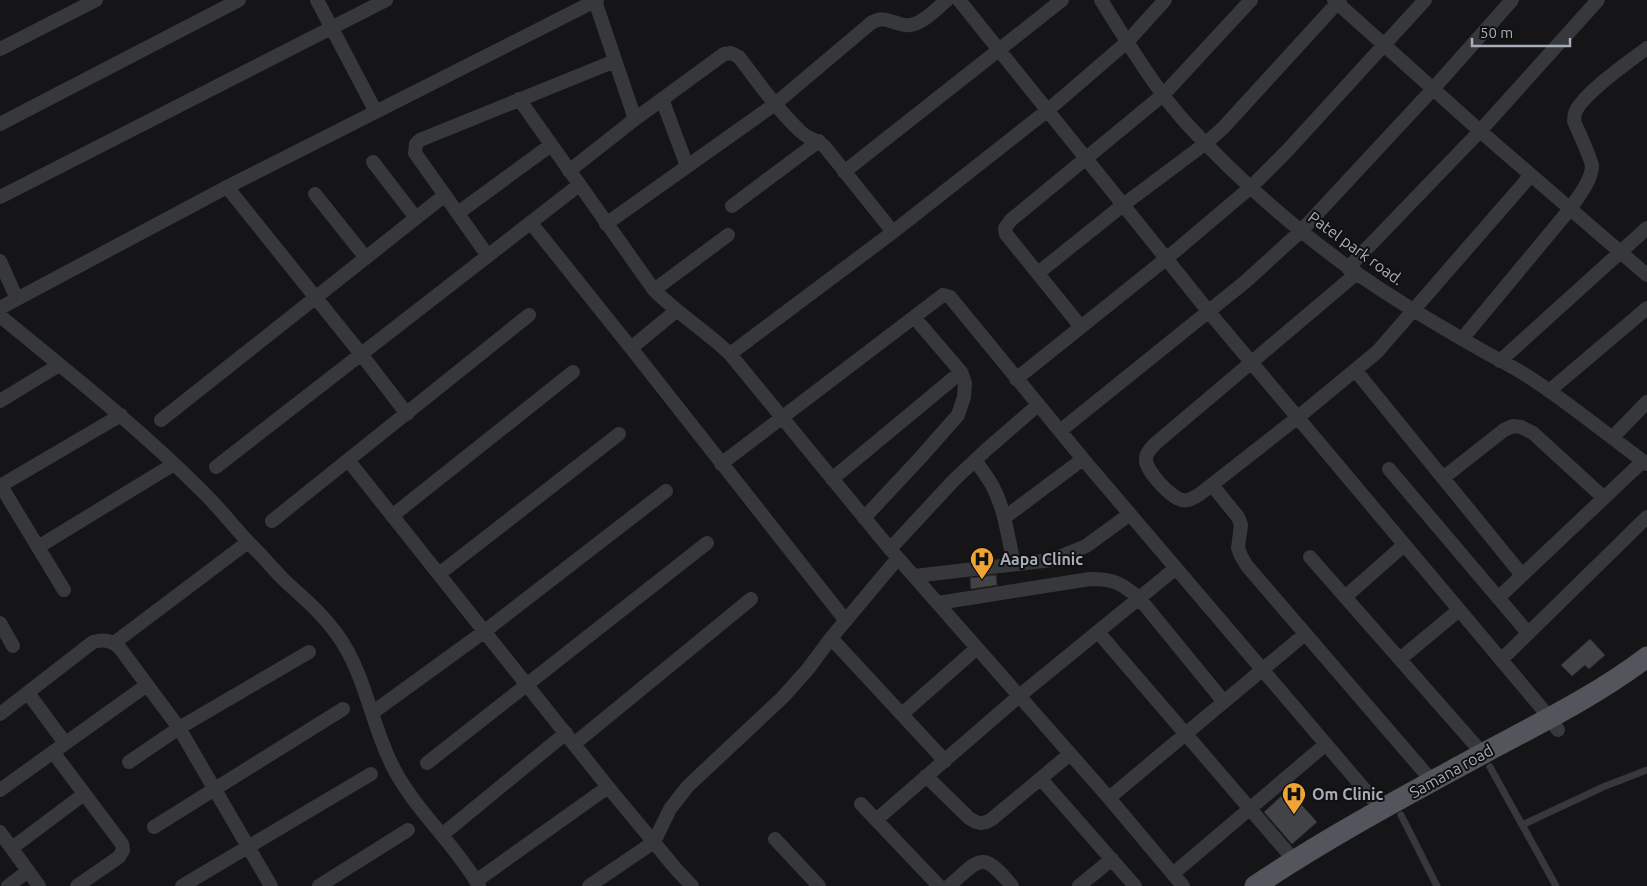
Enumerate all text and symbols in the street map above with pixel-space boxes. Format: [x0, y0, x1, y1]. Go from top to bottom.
scale bar [1472, 15, 1570, 47]
text: 50 m [1480, 24, 1513, 41]
street label: Patel park road. [1305, 208, 1407, 288]
hospital icon: Aapa Clinic [969, 546, 995, 580]
place label: Aapa Clinic [1000, 550, 1083, 568]
street label: Samana road [1406, 741, 1496, 801]
hospital icon: Om Clinic [1281, 781, 1307, 815]
place label: Om Clinic [1312, 785, 1384, 803]

